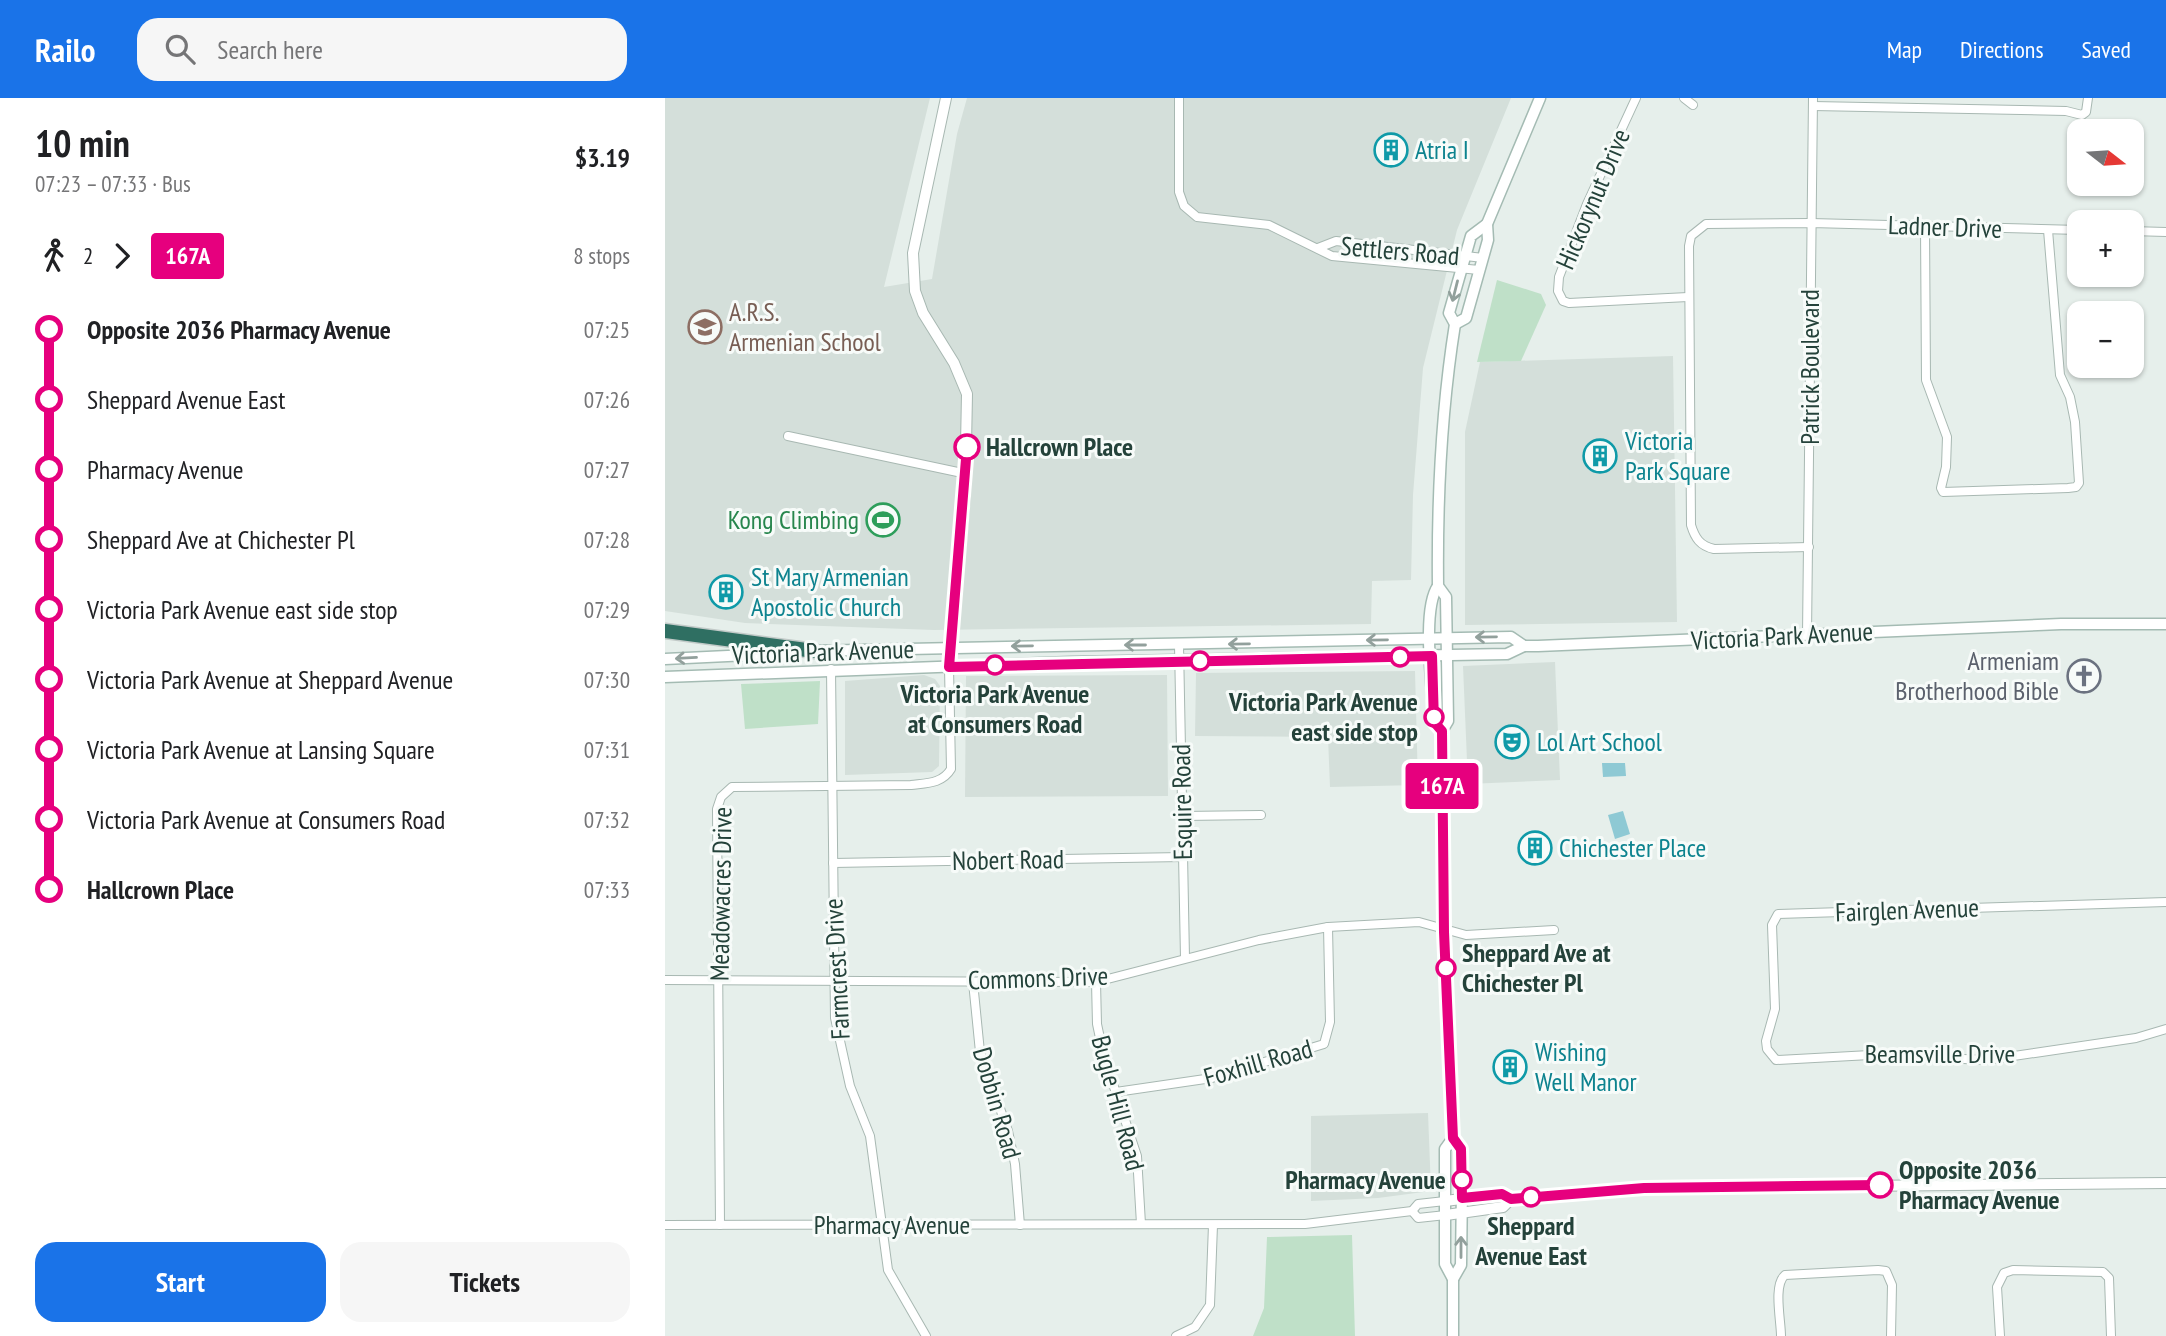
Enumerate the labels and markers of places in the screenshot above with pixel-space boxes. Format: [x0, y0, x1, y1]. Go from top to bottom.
building icon: Atria I [1372, 131, 1410, 169]
place label: Atria I [1415, 133, 1469, 166]
place label: A.R.S. Armenian School [729, 295, 881, 358]
school or university icon: A.R.S. Armenian School [686, 308, 724, 346]
place label: Victoria Park Square [1624, 424, 1730, 487]
place label: Hallcrown Place [986, 430, 1133, 463]
marker: Hallcrown Place [954, 434, 980, 460]
building icon: Victoria Park Square [1581, 437, 1619, 475]
sports icon: Kong Climbing [864, 501, 902, 539]
place label: Kong Climbing [728, 503, 859, 536]
place label: St Mary Armenian Apostolic Church [751, 560, 909, 623]
building icon: St Mary Armenian Apostolic Church [707, 573, 745, 611]
place label: Armeniam Brotherhood Bible [1895, 644, 2059, 707]
unlabelled marker [1390, 647, 1410, 667]
unlabelled marker [1190, 651, 1210, 671]
marker: Victoria Park Avenue at Consumers Road [985, 655, 1005, 675]
church icon: Armeniam Brotherhood Bible [2065, 657, 2103, 695]
place label: Victoria Park Avenue at Consumers Road [900, 677, 1089, 740]
place label: Victoria Park Avenue east side stop [1228, 685, 1418, 748]
marker: Victoria Park Avenue east side stop [1424, 707, 1444, 727]
theatre icon: Lol Art School [1493, 723, 1531, 761]
place label: Lol Art School [1537, 725, 1662, 758]
building icon: Chichester Place [1516, 829, 1554, 867]
place label: Chichester Place [1559, 831, 1706, 864]
place label: Sheppard Ave at Chichester Pl [1462, 936, 1611, 999]
marker: Sheppard Ave at Chichester Pl [1436, 958, 1456, 978]
place label: Wishing Well Manor [1535, 1035, 1637, 1098]
building icon: Wishing Well Manor [1491, 1048, 1529, 1086]
place label: Opposite 2036 Pharmacy Avenue [1899, 1153, 2060, 1216]
place label: Pharmacy Avenue [1285, 1163, 1446, 1196]
marker: Pharmacy Avenue [1452, 1170, 1472, 1190]
marker: Opposite 2036 Pharmacy Avenue [1867, 1172, 1893, 1198]
marker: Sheppard Avenue East [1521, 1187, 1541, 1207]
place label: Sheppard Avenue East [1474, 1209, 1587, 1272]

